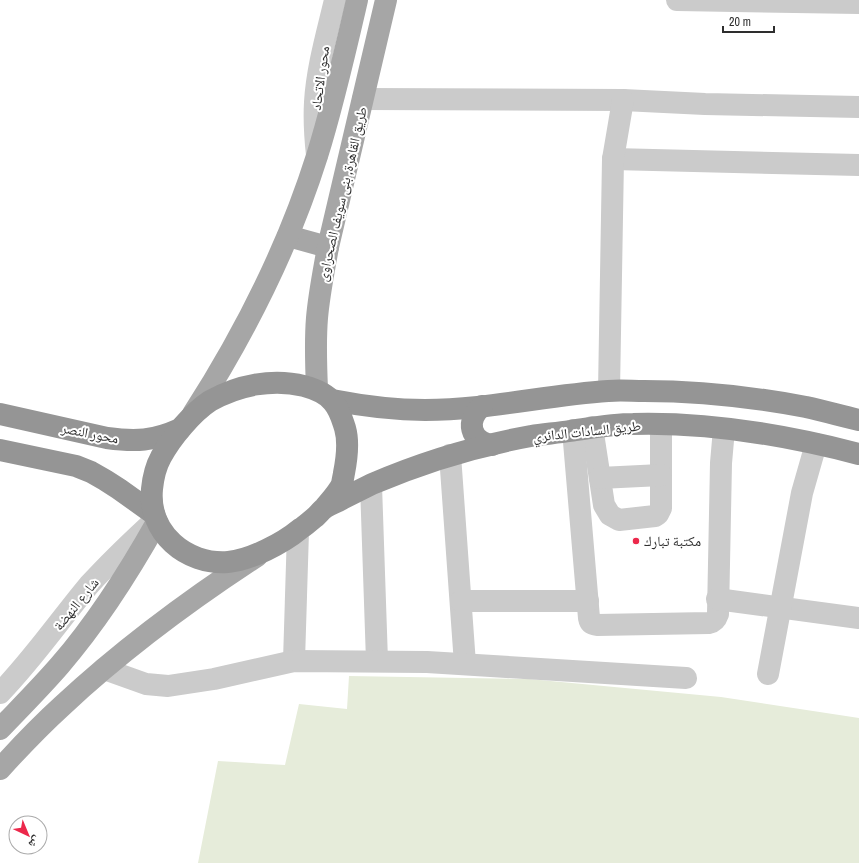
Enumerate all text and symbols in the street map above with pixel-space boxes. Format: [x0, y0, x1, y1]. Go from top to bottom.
scale bar [723, 8, 774, 34]
text: 20 m [729, 14, 751, 30]
street label: محور الاتحاد [307, 45, 333, 111]
street label: طريق القاهرة, بنى سويف الصحراوى [313, 105, 372, 283]
street label: طريق السادات الدائري [532, 416, 642, 448]
street label: محور النصر [59, 418, 120, 447]
place label: مكتبة تبارك [644, 532, 701, 550]
marker: مكتبة تبارك [631, 536, 641, 546]
street label: شارع النهضة [49, 574, 104, 635]
north arrow [8, 815, 48, 855]
text: ش [25, 832, 44, 852]

